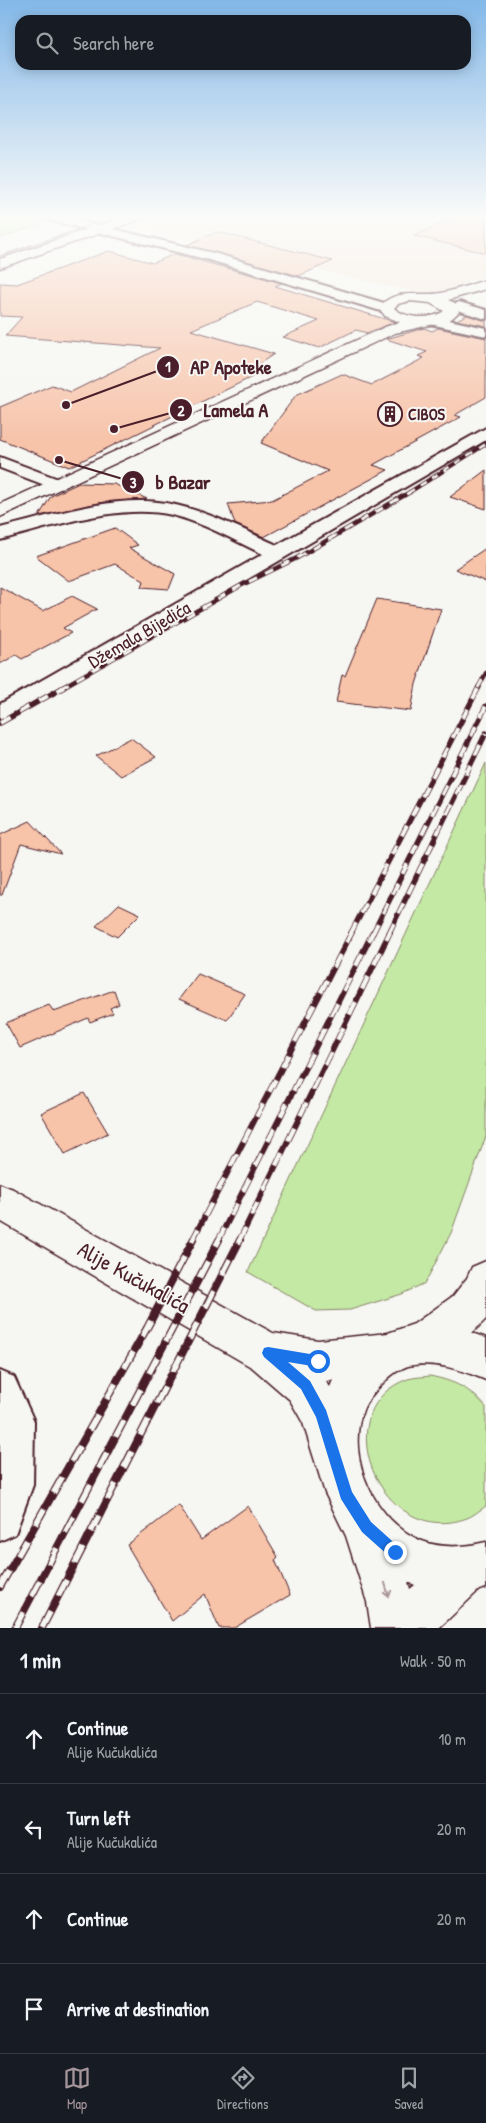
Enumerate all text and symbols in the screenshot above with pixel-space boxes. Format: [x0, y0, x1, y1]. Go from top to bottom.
search box [15, 15, 471, 70]
icon: search [33, 29, 61, 57]
text: Search here [73, 30, 154, 56]
callout: AP Apoteke [155, 350, 282, 385]
text: AP Apoteke [190, 353, 272, 381]
text: 1 [165, 356, 171, 377]
callout: Lamela A [169, 393, 278, 428]
text: Lamela A [204, 396, 268, 423]
text: 2 [177, 400, 185, 421]
building icon: CIBOS [377, 401, 403, 427]
place label: CIBOS [408, 403, 446, 425]
callout: b Bazar [120, 465, 220, 500]
text: b Bazar [156, 468, 211, 495]
text: 3 [130, 472, 137, 493]
street label: Džemala Bijedića [83, 594, 195, 674]
street label: Alije Kučukalića [73, 1234, 196, 1320]
route start [307, 1350, 330, 1373]
route end [384, 1541, 407, 1564]
one-way arrow [383, 1582, 393, 1598]
text: 1 min [20, 1646, 61, 1675]
text: Walk · 50 m [400, 1650, 466, 1672]
text: Continue [67, 1715, 128, 1741]
icon: ahead [20, 1725, 48, 1753]
text: 10 m [438, 1728, 466, 1750]
text: Alije Kučukalića [67, 1741, 157, 1763]
text: Turn left [67, 1805, 130, 1831]
icon: left [20, 1815, 48, 1843]
text: 20 m [437, 1818, 466, 1840]
text: Alije Kučukalića [67, 1831, 157, 1853]
icon: ahead [20, 1905, 48, 1933]
text: Continue [67, 1906, 128, 1932]
text: 20 m [437, 1908, 466, 1930]
icon: arrive [20, 1995, 48, 2023]
text: Arrive at destination [67, 1996, 209, 2022]
tab: Map [63, 2064, 91, 2113]
tab: Directions [217, 2064, 268, 2113]
tab: Saved [394, 2064, 423, 2113]

